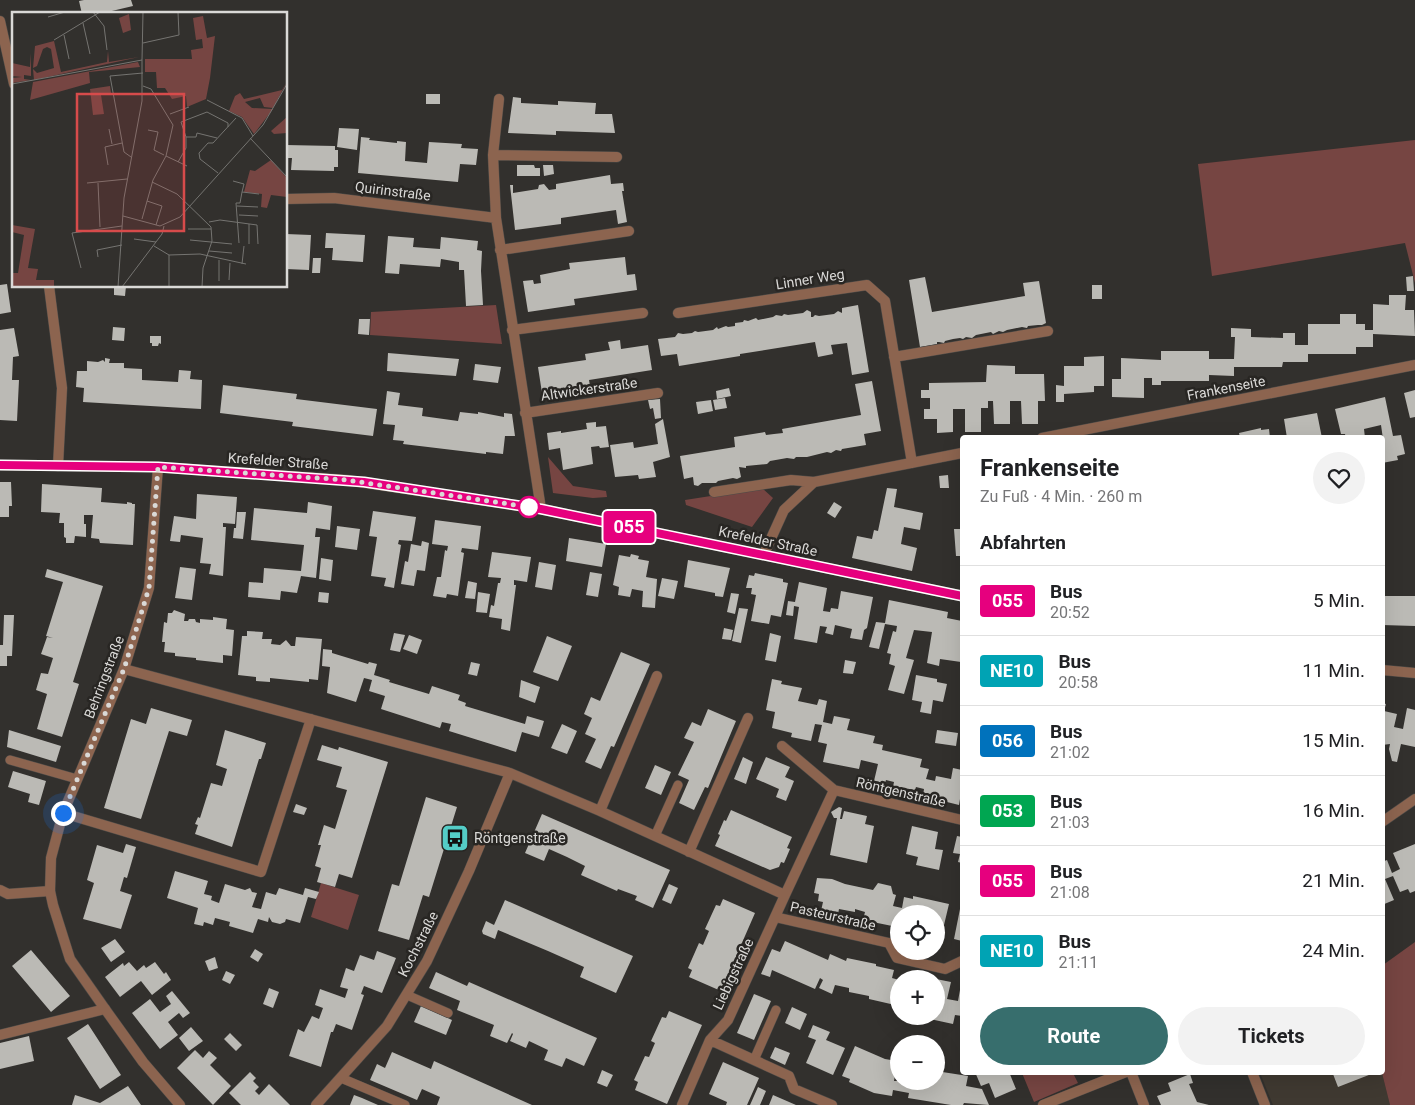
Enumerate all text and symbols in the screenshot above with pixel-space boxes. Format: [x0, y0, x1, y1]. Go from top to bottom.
inset map [12, 12, 288, 288]
street label: Quirinstraße [354, 178, 432, 204]
street label: Linner Weg [774, 266, 846, 292]
street label: Frankenseite [1185, 373, 1267, 403]
street label: Altwickerstraße [540, 374, 638, 404]
street label: Krefelder Straße [227, 450, 329, 472]
button: heart [1313, 452, 1365, 504]
text: Frankenseite [980, 454, 1119, 482]
text: Zu Fuß · 4 Min. · 260 m [980, 487, 1142, 506]
unlabelled marker [518, 496, 540, 518]
line badge: 055 [600, 511, 658, 543]
text: 055 [614, 516, 644, 537]
street label: Krefelder Straße [717, 523, 819, 559]
text: Abfahrten [980, 531, 1066, 554]
text: Bus [1050, 580, 1083, 603]
text: 5 Min. [1313, 589, 1365, 612]
text: 055 [992, 590, 1023, 611]
text: 20:52 [1050, 603, 1090, 622]
street label: Behringstraße [81, 633, 127, 721]
text: Bus [1058, 650, 1091, 673]
text: 11 Min. [1302, 659, 1365, 682]
text: NE10 [990, 660, 1033, 681]
text: 20:58 [1058, 673, 1098, 692]
text: Bus [1050, 720, 1083, 743]
text: 15 Min. [1302, 729, 1365, 752]
text: 056 [992, 730, 1023, 751]
text: 21:02 [1050, 743, 1090, 762]
street label: Röntgenstraße [855, 774, 947, 810]
text: Bus [1050, 790, 1083, 813]
text: 16 Min. [1302, 799, 1365, 822]
text: 053 [992, 800, 1023, 821]
your location [51, 801, 76, 826]
text: 21:03 [1050, 813, 1090, 832]
bus stop icon: Röntgenstraße [440, 823, 470, 853]
place label: Röntgenstraße [474, 830, 566, 846]
text: Bus [1050, 860, 1083, 883]
text: 21 Min. [1302, 869, 1365, 892]
text: 055 [992, 870, 1023, 891]
text: 21:08 [1050, 883, 1090, 902]
street label: Pasteurstraße [788, 898, 878, 934]
map controls [890, 905, 945, 1090]
button: locate [890, 905, 945, 960]
street label: Kochstraße [395, 909, 441, 979]
text: Bus [1058, 930, 1091, 953]
street label: Liebigstraße [709, 936, 757, 1012]
text: 24 Min. [1302, 939, 1365, 962]
text: NE10 [990, 940, 1033, 961]
text: 21:11 [1058, 953, 1098, 972]
button: + [890, 970, 945, 1025]
button: Route [980, 1007, 1168, 1065]
button: Tickets [1178, 1007, 1365, 1065]
button: − [890, 1035, 945, 1090]

